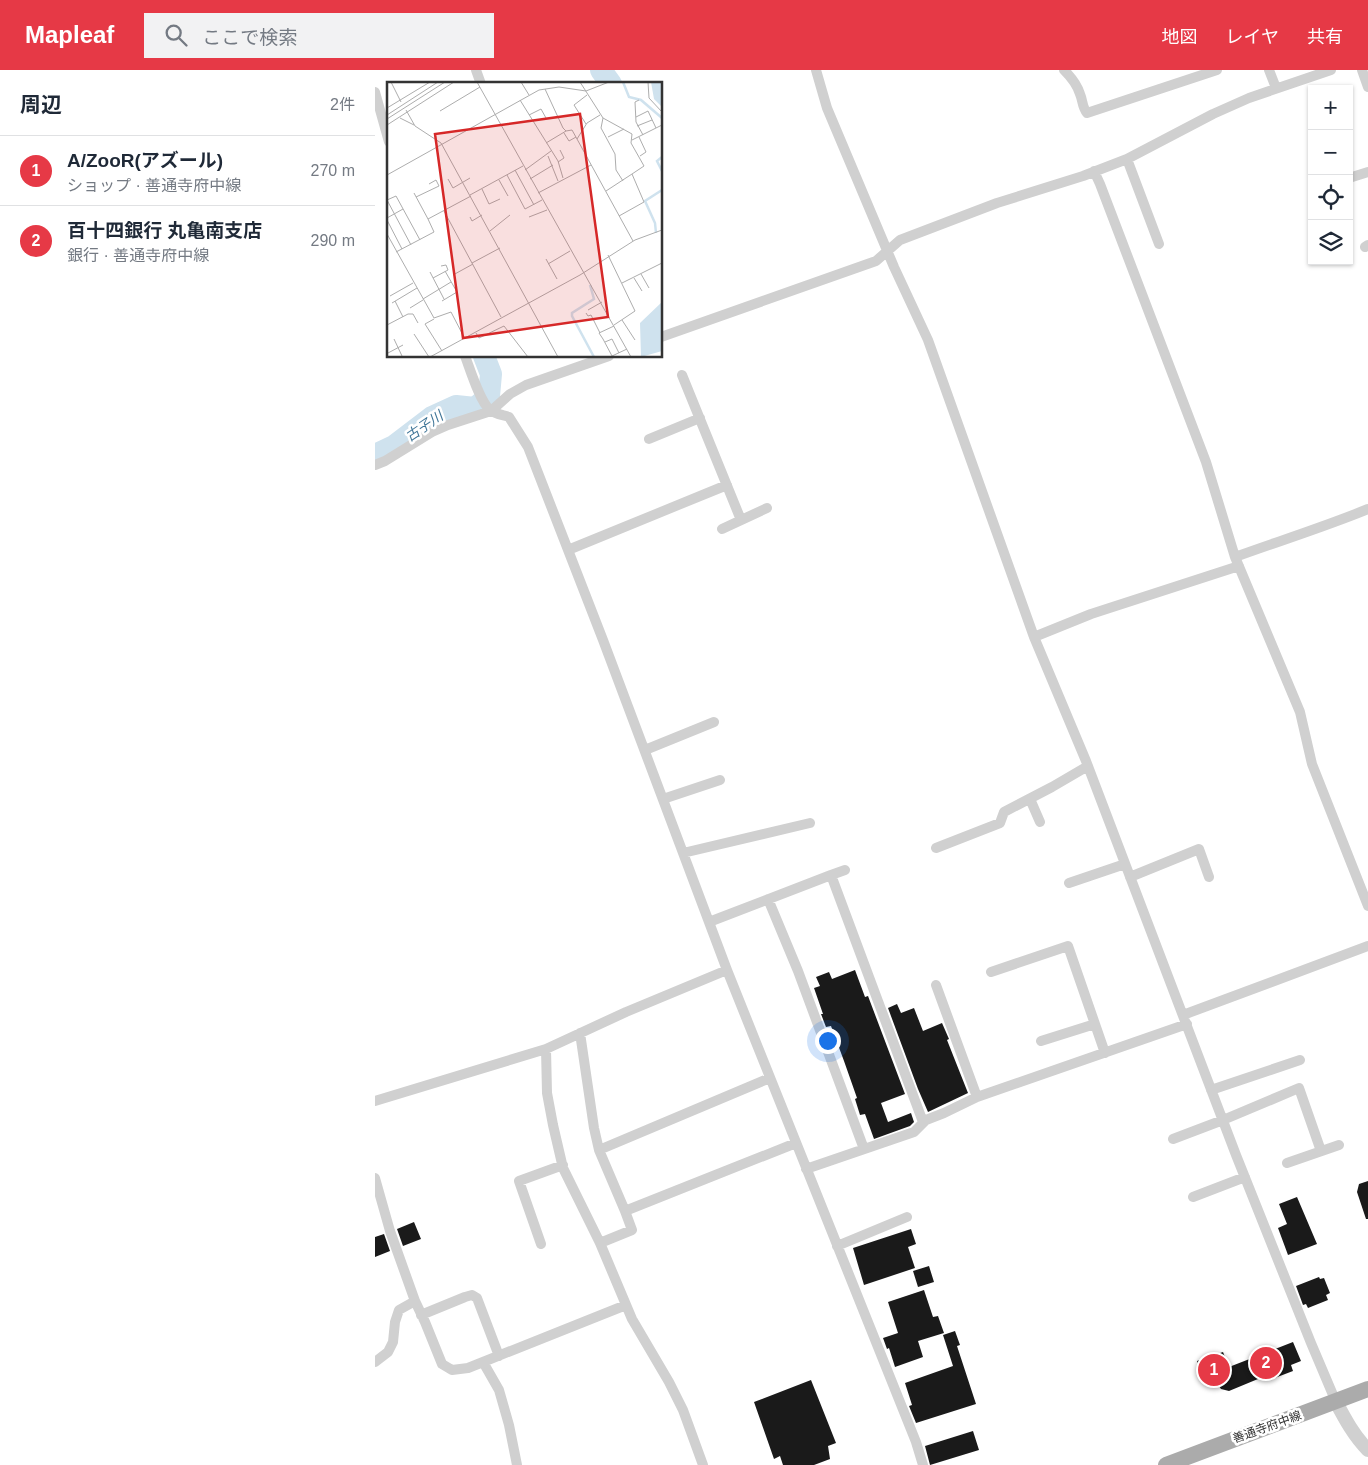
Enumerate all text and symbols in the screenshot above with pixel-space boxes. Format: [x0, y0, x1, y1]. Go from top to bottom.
search box [144, 13, 494, 58]
text: Mapleaf [25, 21, 114, 48]
icon: search [162, 21, 190, 49]
text: ここで検索 [202, 27, 297, 48]
text: 地図 [1162, 27, 1198, 47]
text: レイヤ [1226, 27, 1279, 47]
text: 共有 [1307, 27, 1343, 47]
inset map [387, 82, 663, 358]
map controls [1308, 85, 1353, 265]
button: + [1308, 85, 1353, 130]
text: 周辺 [20, 93, 62, 116]
text: 2件 [330, 96, 355, 113]
button: − [1308, 130, 1353, 175]
text: A/ZooR(アズール) [67, 150, 223, 171]
text: 1 [32, 162, 40, 179]
text: 270 m [311, 162, 355, 179]
button: locate [1308, 175, 1353, 220]
text: ショップ · 善通寺府中線 [67, 177, 241, 194]
text: 百十四銀行 丸亀南支店 [67, 220, 262, 241]
button: layers [1308, 220, 1353, 265]
text: 2 [32, 232, 40, 249]
text: 290 m [311, 232, 355, 249]
text: 銀行 · 善通寺府中線 [67, 247, 209, 264]
water label: 古子川 [402, 407, 448, 444]
your location [815, 1028, 841, 1054]
pin: 2 [1250, 1344, 1282, 1382]
pin: 1 [1198, 1351, 1230, 1389]
street label: 善通寺府中線 [1231, 1408, 1303, 1446]

